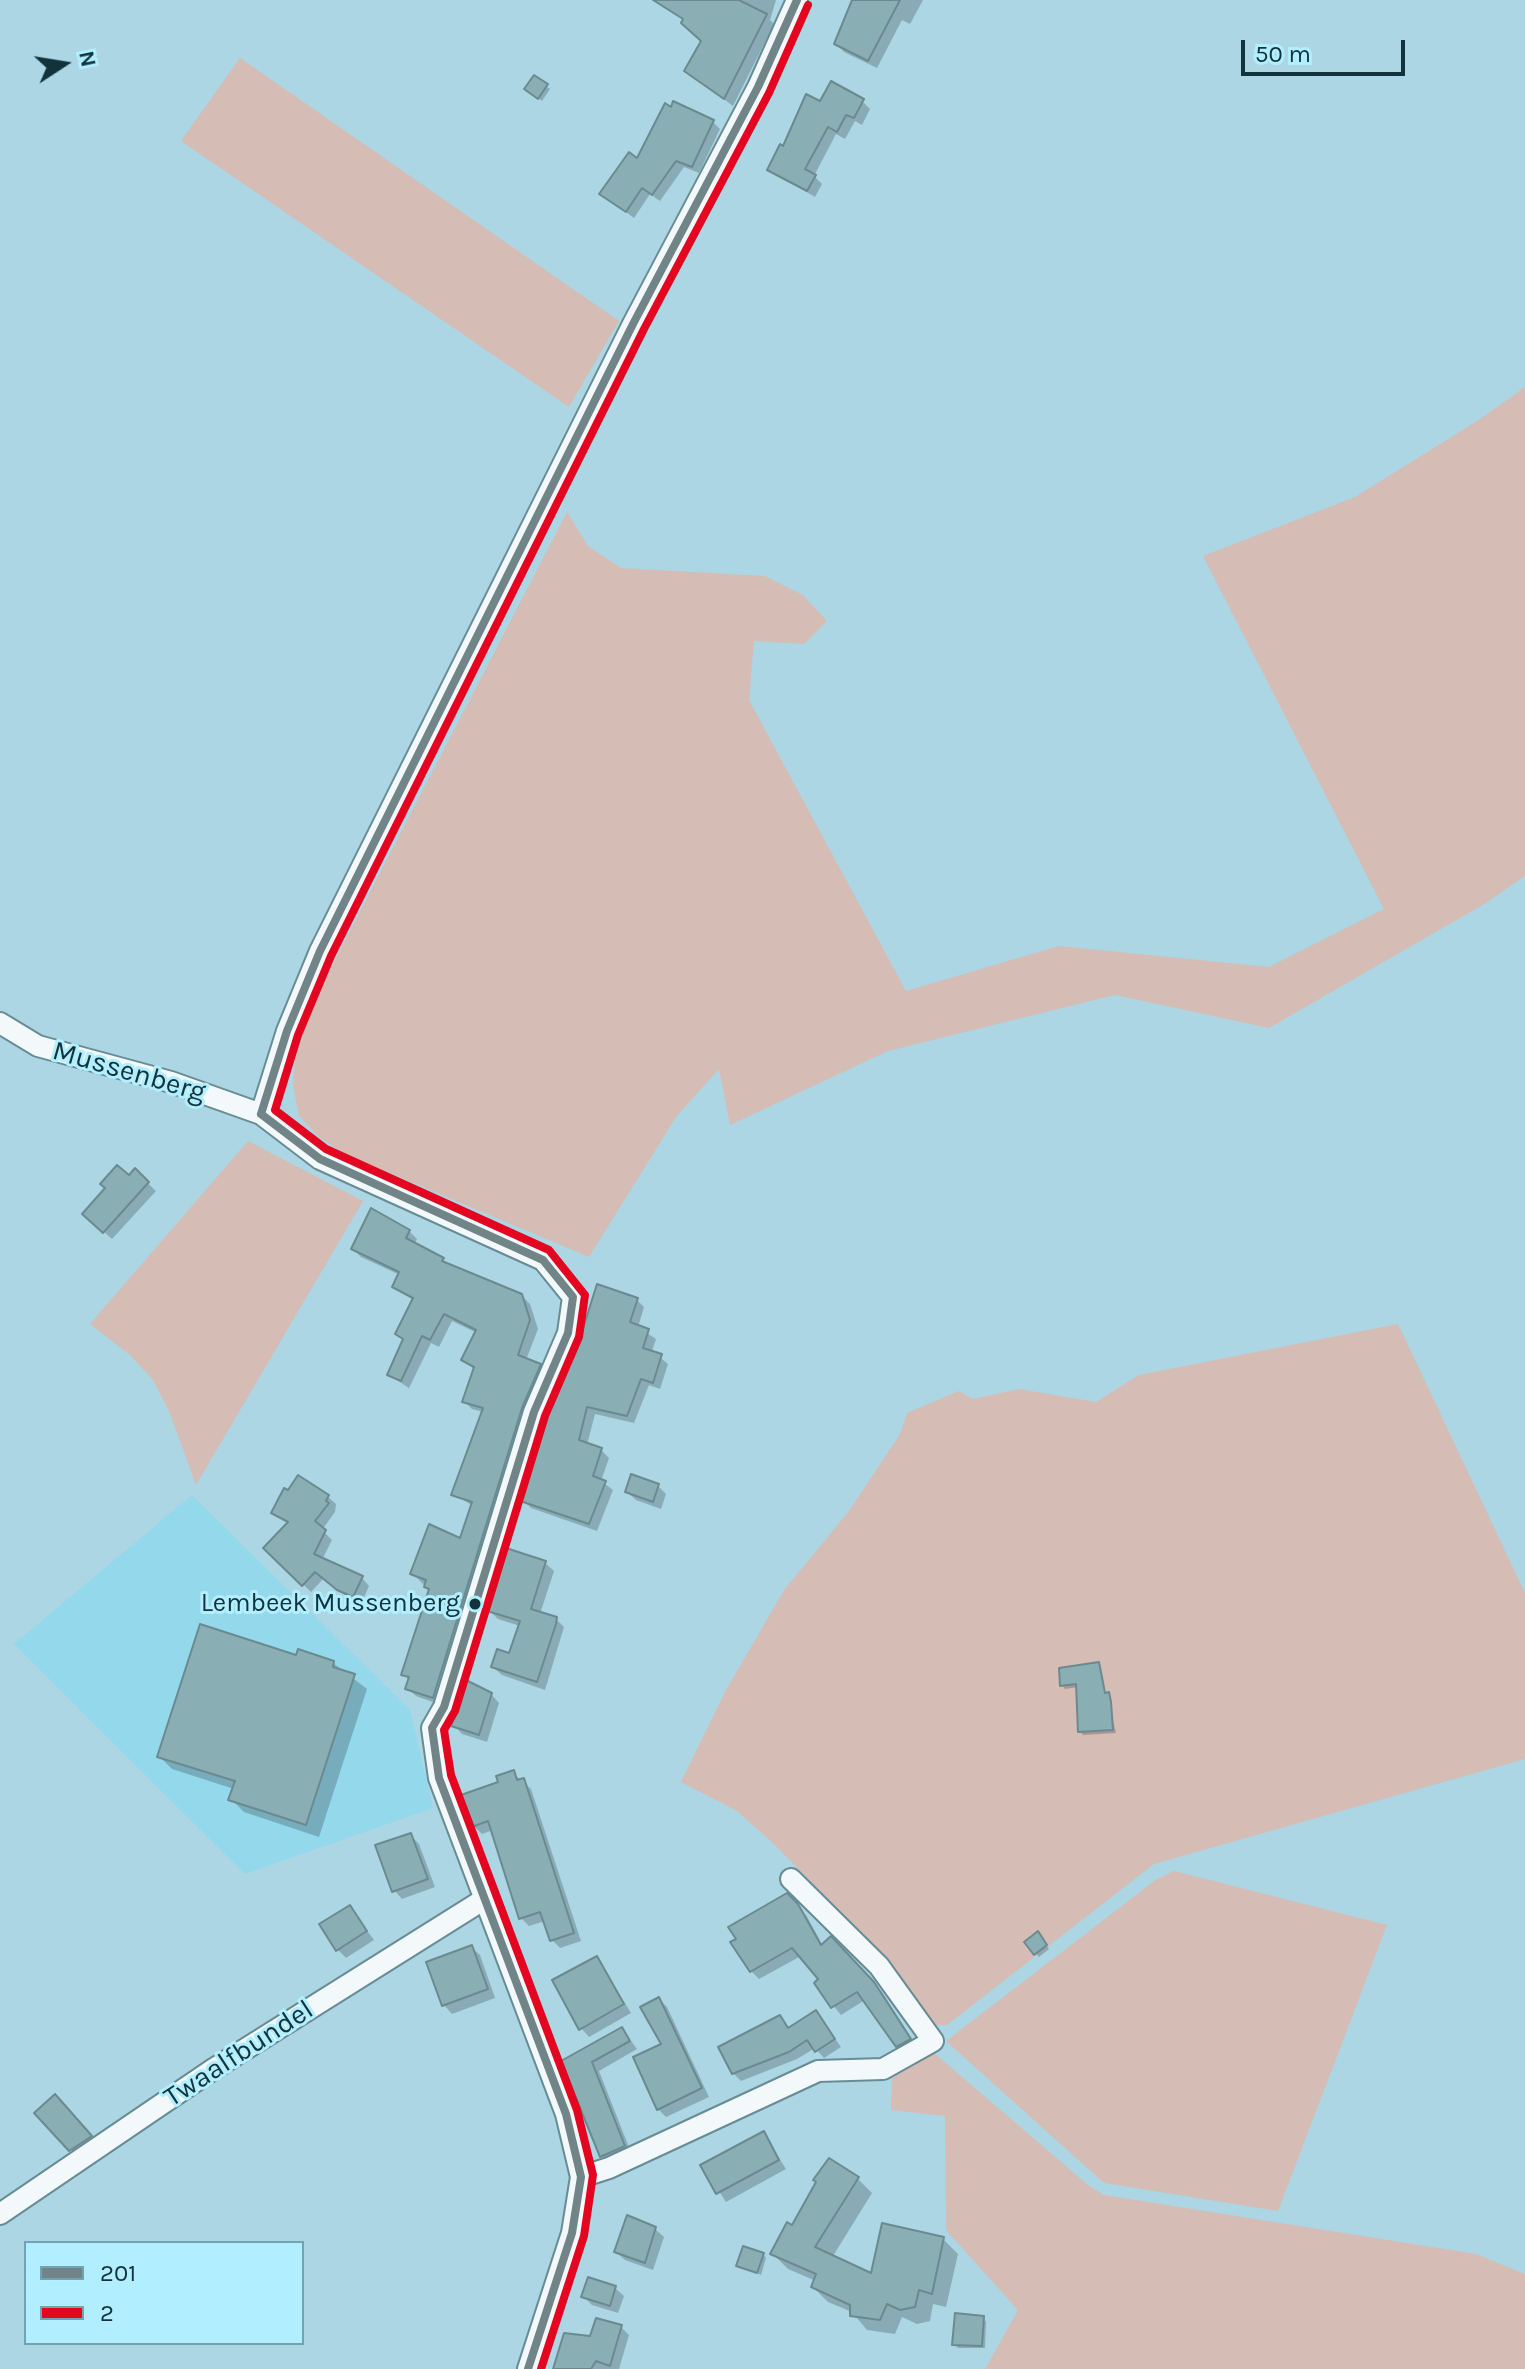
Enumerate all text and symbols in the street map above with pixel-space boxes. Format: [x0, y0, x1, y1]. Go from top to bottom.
north arrow [24, 24, 104, 104]
scale bar [1245, 24, 1409, 74]
text: 50 m [1255, 40, 1311, 68]
text: N [73, 49, 102, 69]
street label: Mussenberg [49, 1034, 209, 1110]
place label: Lembeek Mussenberg [201, 1588, 460, 1620]
marker: Lembeek Mussenberg [467, 1596, 483, 1612]
street label: Twaalfbundel [158, 1993, 320, 2115]
legend [24, 2241, 304, 2345]
text: 201 [100, 2259, 136, 2287]
text: 2 [100, 2299, 114, 2327]

